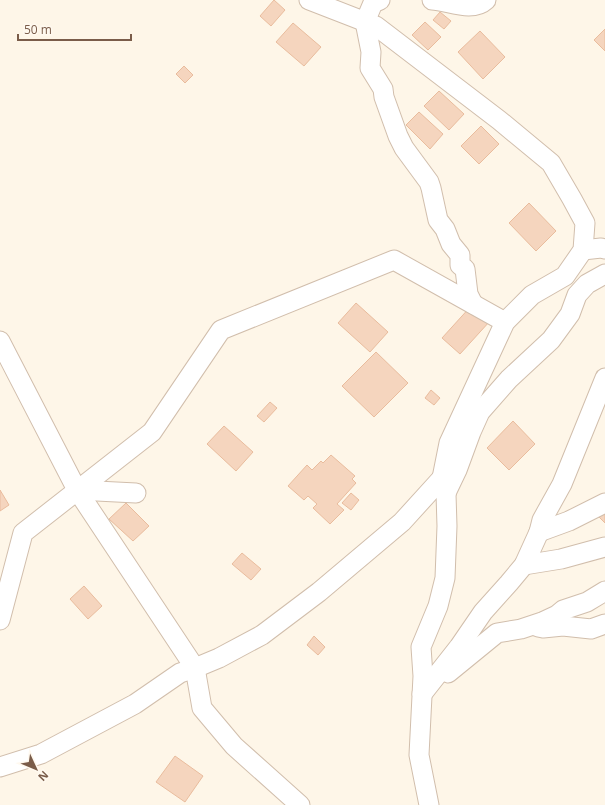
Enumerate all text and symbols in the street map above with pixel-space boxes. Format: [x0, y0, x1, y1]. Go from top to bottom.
scale bar [18, 16, 131, 42]
text: 50 m [24, 21, 52, 38]
north arrow [16, 749, 56, 789]
text: N [35, 768, 52, 785]

